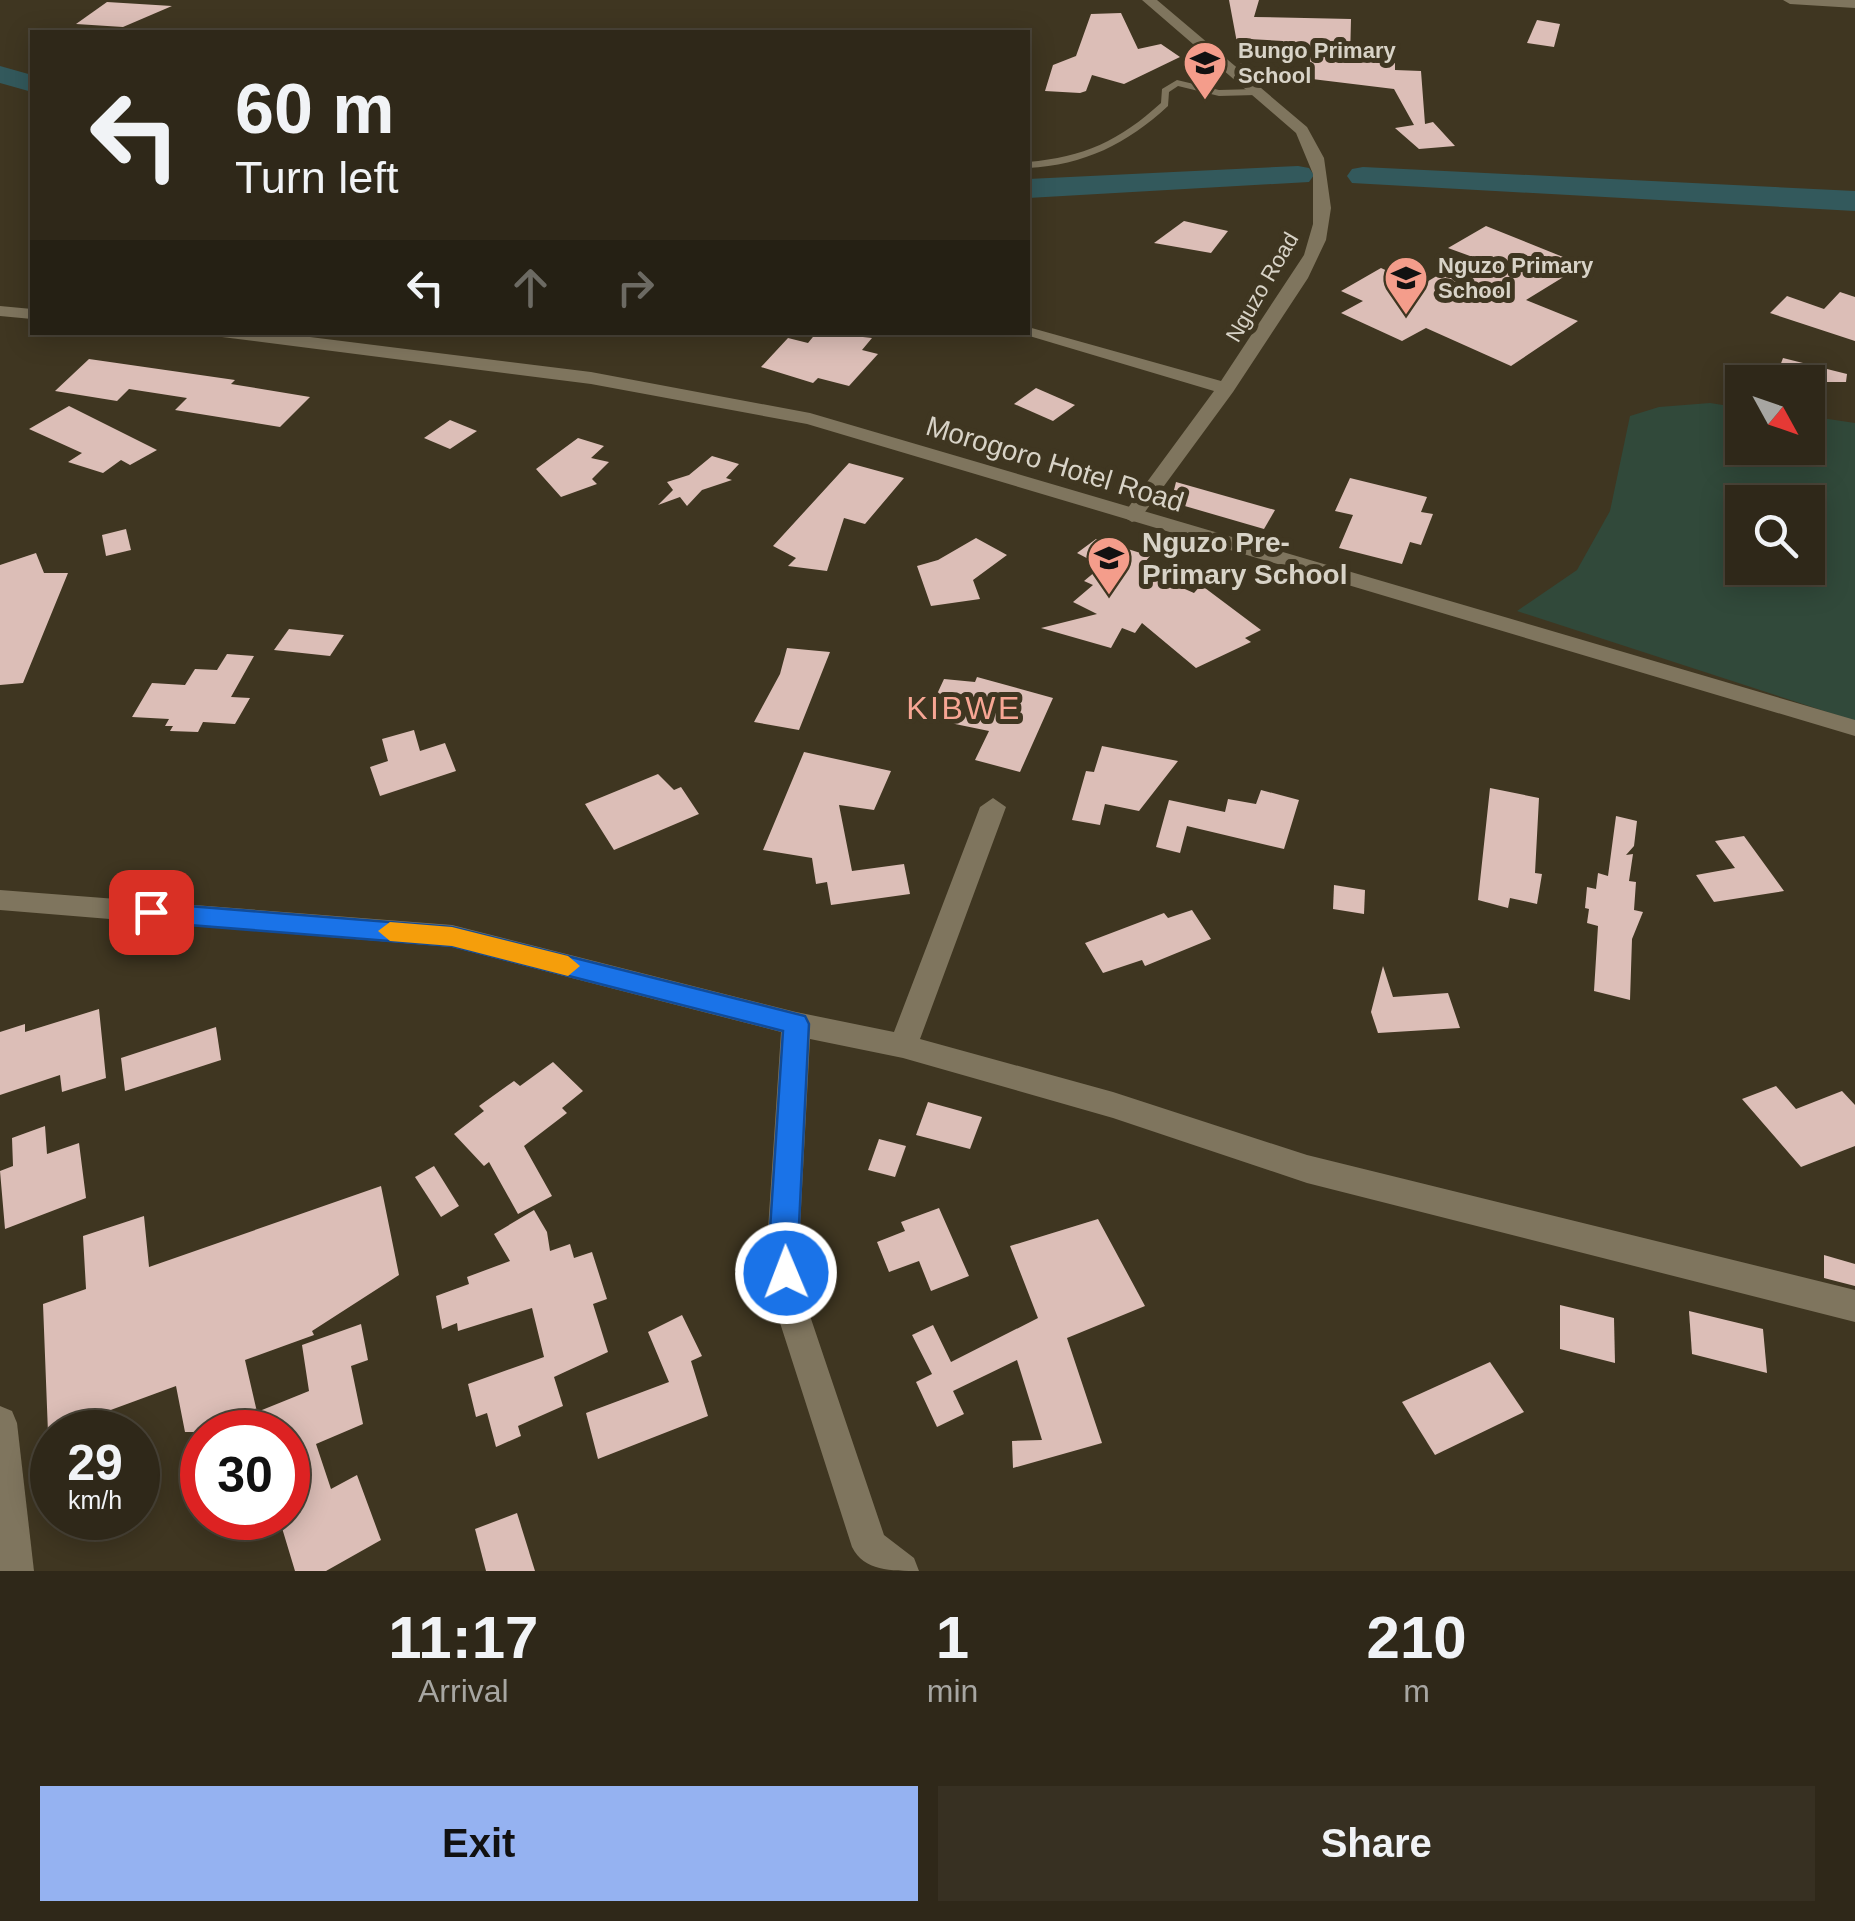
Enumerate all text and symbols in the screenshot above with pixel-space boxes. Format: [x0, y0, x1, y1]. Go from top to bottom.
place label: Bungo Primary School [1238, 38, 1396, 88]
school or university icon: Bungo Primary School [1182, 40, 1228, 101]
icon: left [70, 70, 200, 200]
text: 60 m [235, 70, 395, 148]
text: Turn left [235, 152, 398, 203]
street label: Nguzo Road [1221, 228, 1303, 346]
place label: Nguzo Primary School [1438, 253, 1594, 303]
school or university icon: Nguzo Primary School [1383, 255, 1429, 316]
icon: left [398, 260, 453, 315]
icon: ahead [503, 260, 558, 315]
icon: right [608, 260, 663, 315]
north arrow [1725, 365, 1825, 465]
map controls [1725, 365, 1825, 585]
street label: Morogoro Hotel Road [922, 410, 1188, 518]
button: search [1725, 485, 1825, 585]
place label: Nguzo Pre- Primary School [1142, 527, 1347, 590]
school or university icon: Nguzo Pre- Primary School [1086, 535, 1132, 596]
district label: KIBWE [906, 690, 1022, 726]
pin [109, 870, 194, 955]
icon: arrive [124, 885, 179, 940]
position arrow [734, 1221, 838, 1325]
speed limit sign: 30 [180, 1410, 310, 1540]
text: 29 [67, 1435, 123, 1491]
text: km/h [68, 1486, 122, 1514]
text: 11:17 [388, 1604, 538, 1671]
text: 1 [936, 1604, 969, 1671]
text: 210 [1367, 1604, 1467, 1671]
text: Arrival [418, 1673, 509, 1709]
text: min [927, 1673, 978, 1709]
text: m [1403, 1673, 1430, 1709]
button: Exit [40, 1786, 918, 1901]
button: Share [938, 1786, 1815, 1901]

